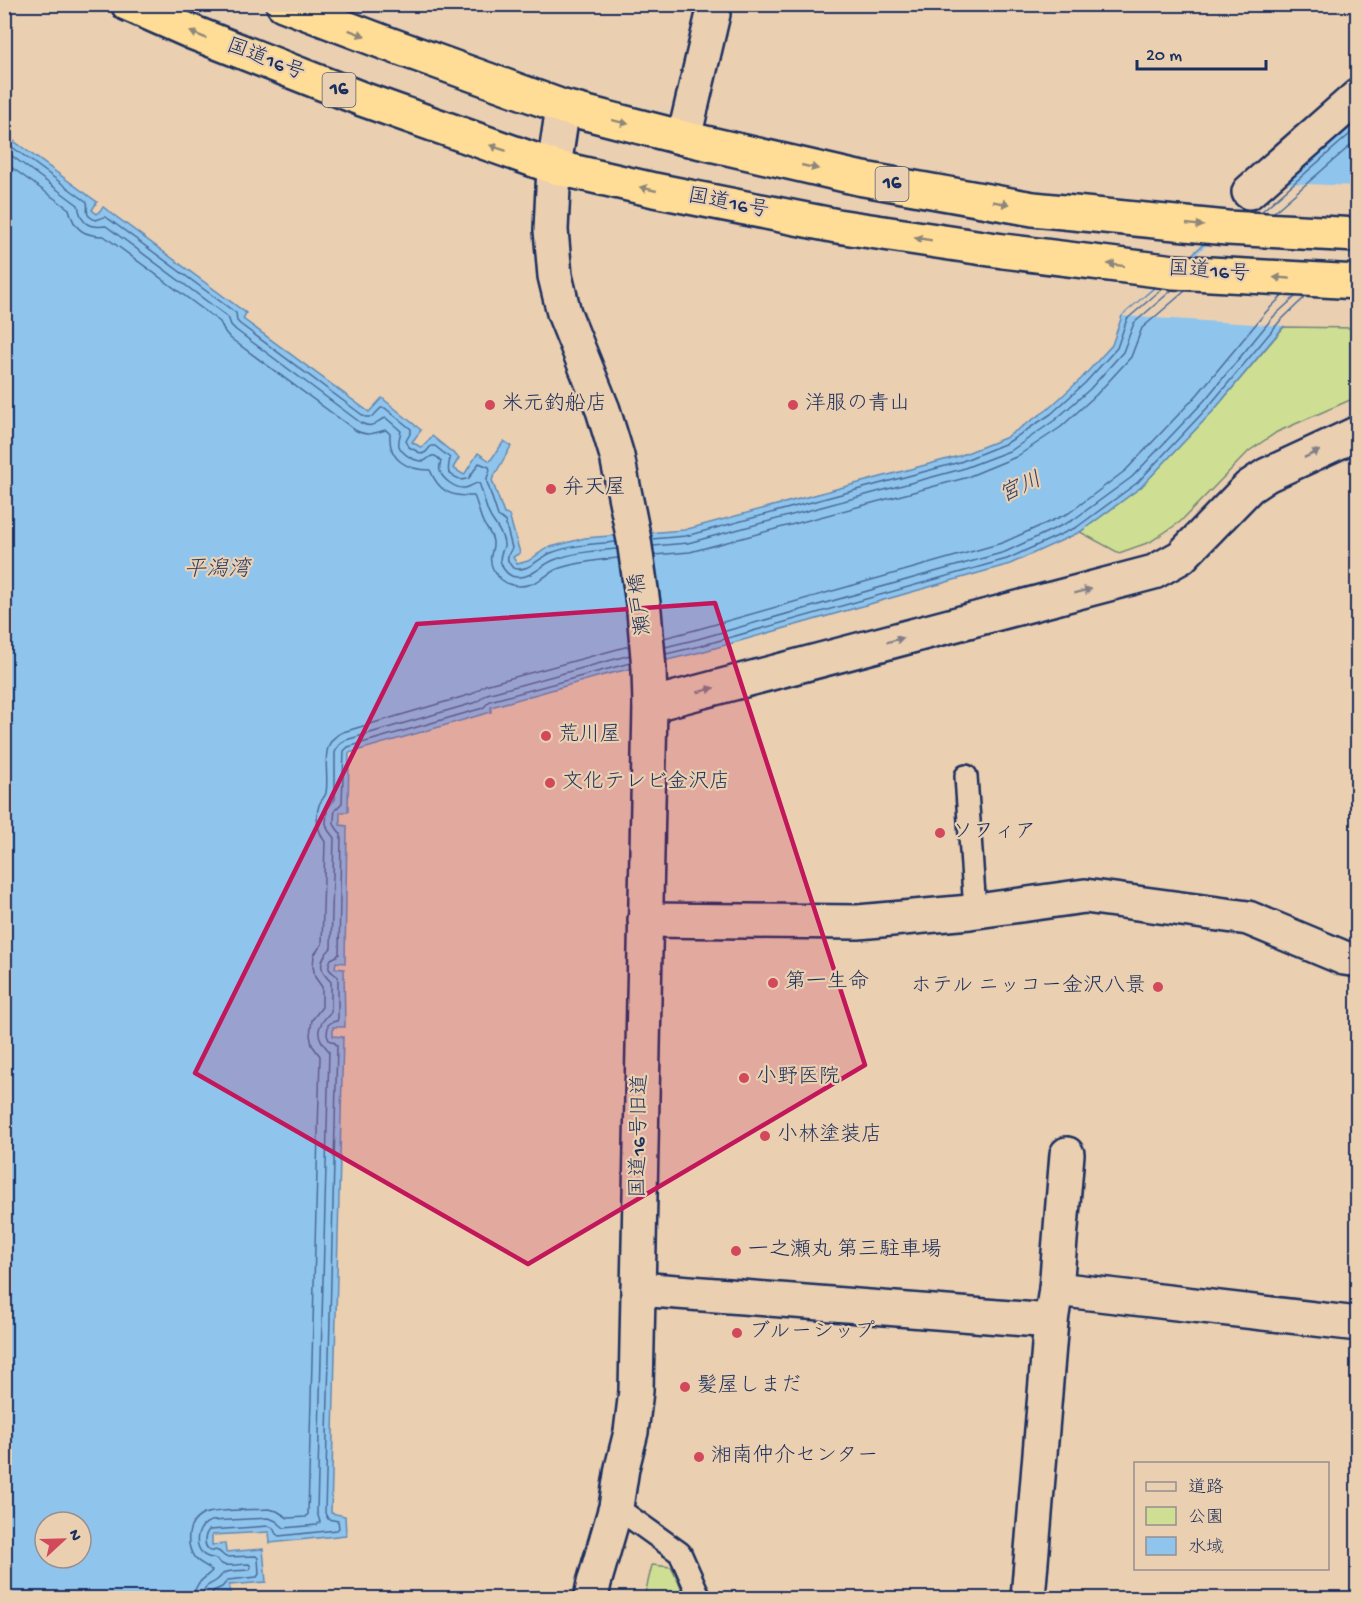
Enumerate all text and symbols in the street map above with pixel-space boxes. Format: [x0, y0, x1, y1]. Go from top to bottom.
one-way arrow [348, 29, 366, 38]
one-way arrow [189, 30, 207, 39]
scale bar [1137, 33, 1266, 71]
street label: 国道16号 [222, 34, 308, 87]
text: 20 m [1146, 46, 1182, 67]
road number: 16 [322, 73, 356, 107]
one-way arrow [611, 117, 629, 127]
one-way arrow [489, 142, 507, 152]
one-way arrow [800, 163, 819, 173]
road number: 16 [876, 167, 908, 201]
one-way arrow [639, 184, 658, 193]
street label: 国道16号 [685, 184, 771, 225]
one-way arrow [992, 199, 1011, 208]
one-way arrow [1185, 220, 1204, 230]
one-way arrow [913, 234, 932, 243]
street label: 国道16号 [1167, 257, 1251, 288]
one-way arrow [1106, 260, 1125, 270]
one-way arrow [1273, 274, 1292, 283]
place label: 米元釣船店 [502, 391, 607, 418]
place label: 洋服の青山 [805, 392, 910, 418]
marker: 米元釣船店 [483, 398, 497, 412]
marker: 洋服の青山 [786, 398, 800, 412]
one-way arrow [1304, 449, 1321, 458]
water label: 宮川 [995, 467, 1046, 510]
place label: 弁天屋 [563, 475, 626, 502]
marker: 弁天屋 [544, 482, 558, 496]
water label: 平潟湾 [184, 557, 252, 584]
street label: 瀬戸橋 [625, 571, 658, 637]
one-way arrow [1074, 585, 1092, 595]
one-way arrow [886, 635, 904, 644]
one-way arrow [697, 684, 715, 694]
place label: 荒川屋 [558, 723, 621, 749]
marker: 荒川屋 [539, 729, 553, 743]
place label: 文化テレビ金沢店 [562, 769, 730, 796]
marker: 文化テレビ金沢店 [543, 776, 557, 790]
place label: ソフィア [952, 821, 1036, 846]
marker: ソフィア [933, 826, 947, 840]
place label: 第一生命 [785, 969, 869, 996]
place label: ホテル ニッコー金沢八景 [911, 974, 1146, 1000]
marker: 第一生命 [766, 976, 780, 990]
marker: ホテル ニッコー金沢八景 [1151, 980, 1165, 994]
place label: 小野医院 [756, 1065, 840, 1091]
marker: 小野医院 [737, 1071, 751, 1085]
street label: 国道16号旧道 [626, 1074, 655, 1198]
place label: 小林塗装店 [777, 1122, 882, 1149]
marker: 小林塗装店 [758, 1129, 772, 1143]
place label: 一之瀬丸 第三駐車場 [748, 1237, 942, 1264]
marker: 一之瀬丸 第三駐車場 [729, 1244, 743, 1258]
place label: ブルーシップ [749, 1320, 875, 1346]
marker: ブルーシップ [730, 1326, 744, 1340]
place label: 髪屋しまだ [697, 1374, 802, 1400]
marker: 髪屋しまだ [678, 1380, 692, 1394]
place label: 湘南仲介センター [711, 1443, 878, 1470]
marker: 湘南仲介センター [692, 1450, 706, 1464]
legend [1134, 1462, 1329, 1570]
text: 道路 [1188, 1477, 1224, 1499]
text: 公園 [1188, 1508, 1224, 1529]
north arrow [33, 1510, 93, 1570]
text: N [63, 1527, 85, 1545]
text: 水域 [1188, 1537, 1224, 1559]

